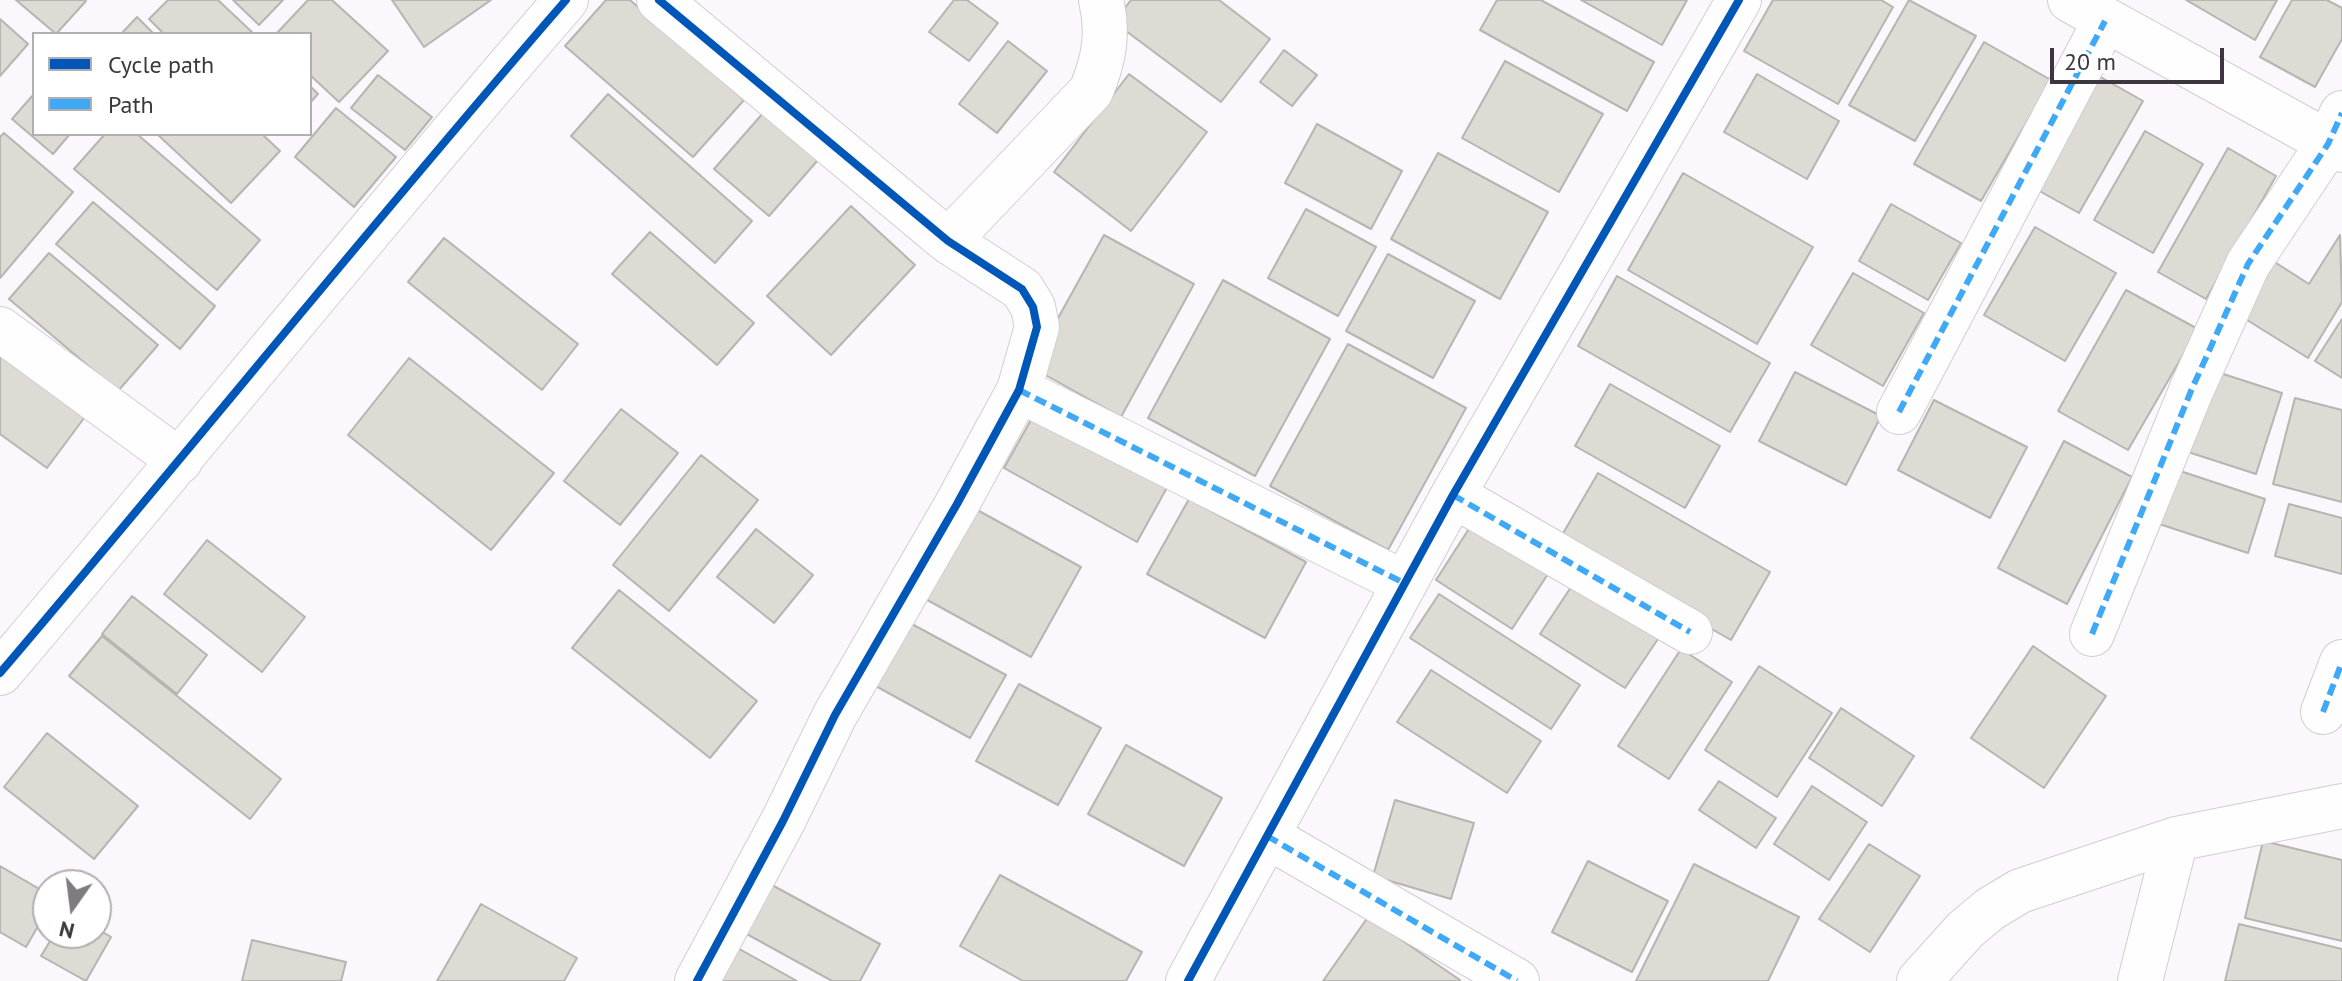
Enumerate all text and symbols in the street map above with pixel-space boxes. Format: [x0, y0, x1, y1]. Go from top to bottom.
legend [32, 32, 312, 136]
scale bar [2054, 32, 2228, 82]
text: 20 m [2064, 46, 2116, 77]
text: Cycle path [108, 49, 214, 80]
text: Path [108, 89, 154, 120]
north arrow [32, 869, 112, 949]
text: N [56, 915, 77, 946]

